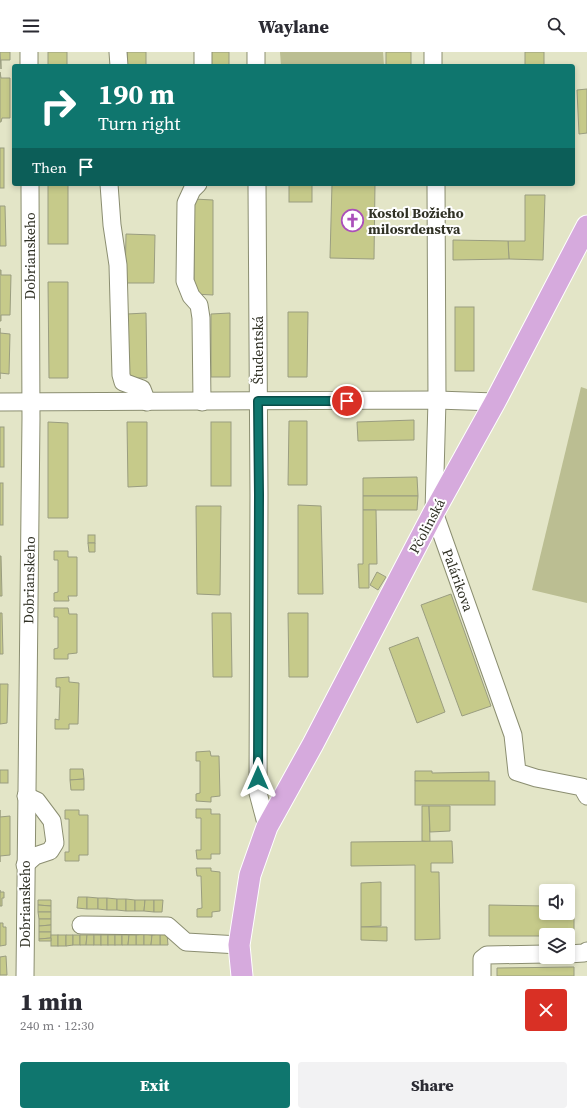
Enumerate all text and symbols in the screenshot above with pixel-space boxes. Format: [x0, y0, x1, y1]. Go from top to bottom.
text: Waylane [258, 14, 329, 39]
icon: menu [20, 15, 42, 37]
icon: search [545, 15, 567, 37]
text: 190 m [98, 75, 175, 113]
icon: right [32, 80, 84, 132]
text: Turn right [98, 111, 180, 136]
icon: arrive [75, 156, 97, 178]
text: Then [32, 157, 67, 178]
place label: Kostol Božieho milosrdenstva [368, 203, 464, 239]
church icon: Kostol Božieho milosrdenstva [340, 208, 366, 234]
street label: Dobrianskeho [20, 212, 40, 300]
street label: Študentská [248, 315, 268, 384]
pin [330, 384, 364, 418]
icon: arrive [336, 390, 358, 412]
street label: Pčolinská [404, 494, 450, 557]
street label: Dobrianskeho [18, 536, 40, 624]
street label: Palárikova [437, 546, 479, 615]
position arrow [237, 757, 279, 799]
street label: Dobrianskeho [15, 860, 35, 948]
map controls [539, 884, 575, 964]
button: sound [539, 884, 575, 920]
button: layers [539, 928, 575, 964]
text: 1 min [20, 985, 83, 1018]
button: close [525, 989, 567, 1031]
text: 240 m · 12:30 [20, 1017, 94, 1034]
button: Exit [20, 1062, 290, 1108]
button: Share [298, 1062, 567, 1108]

